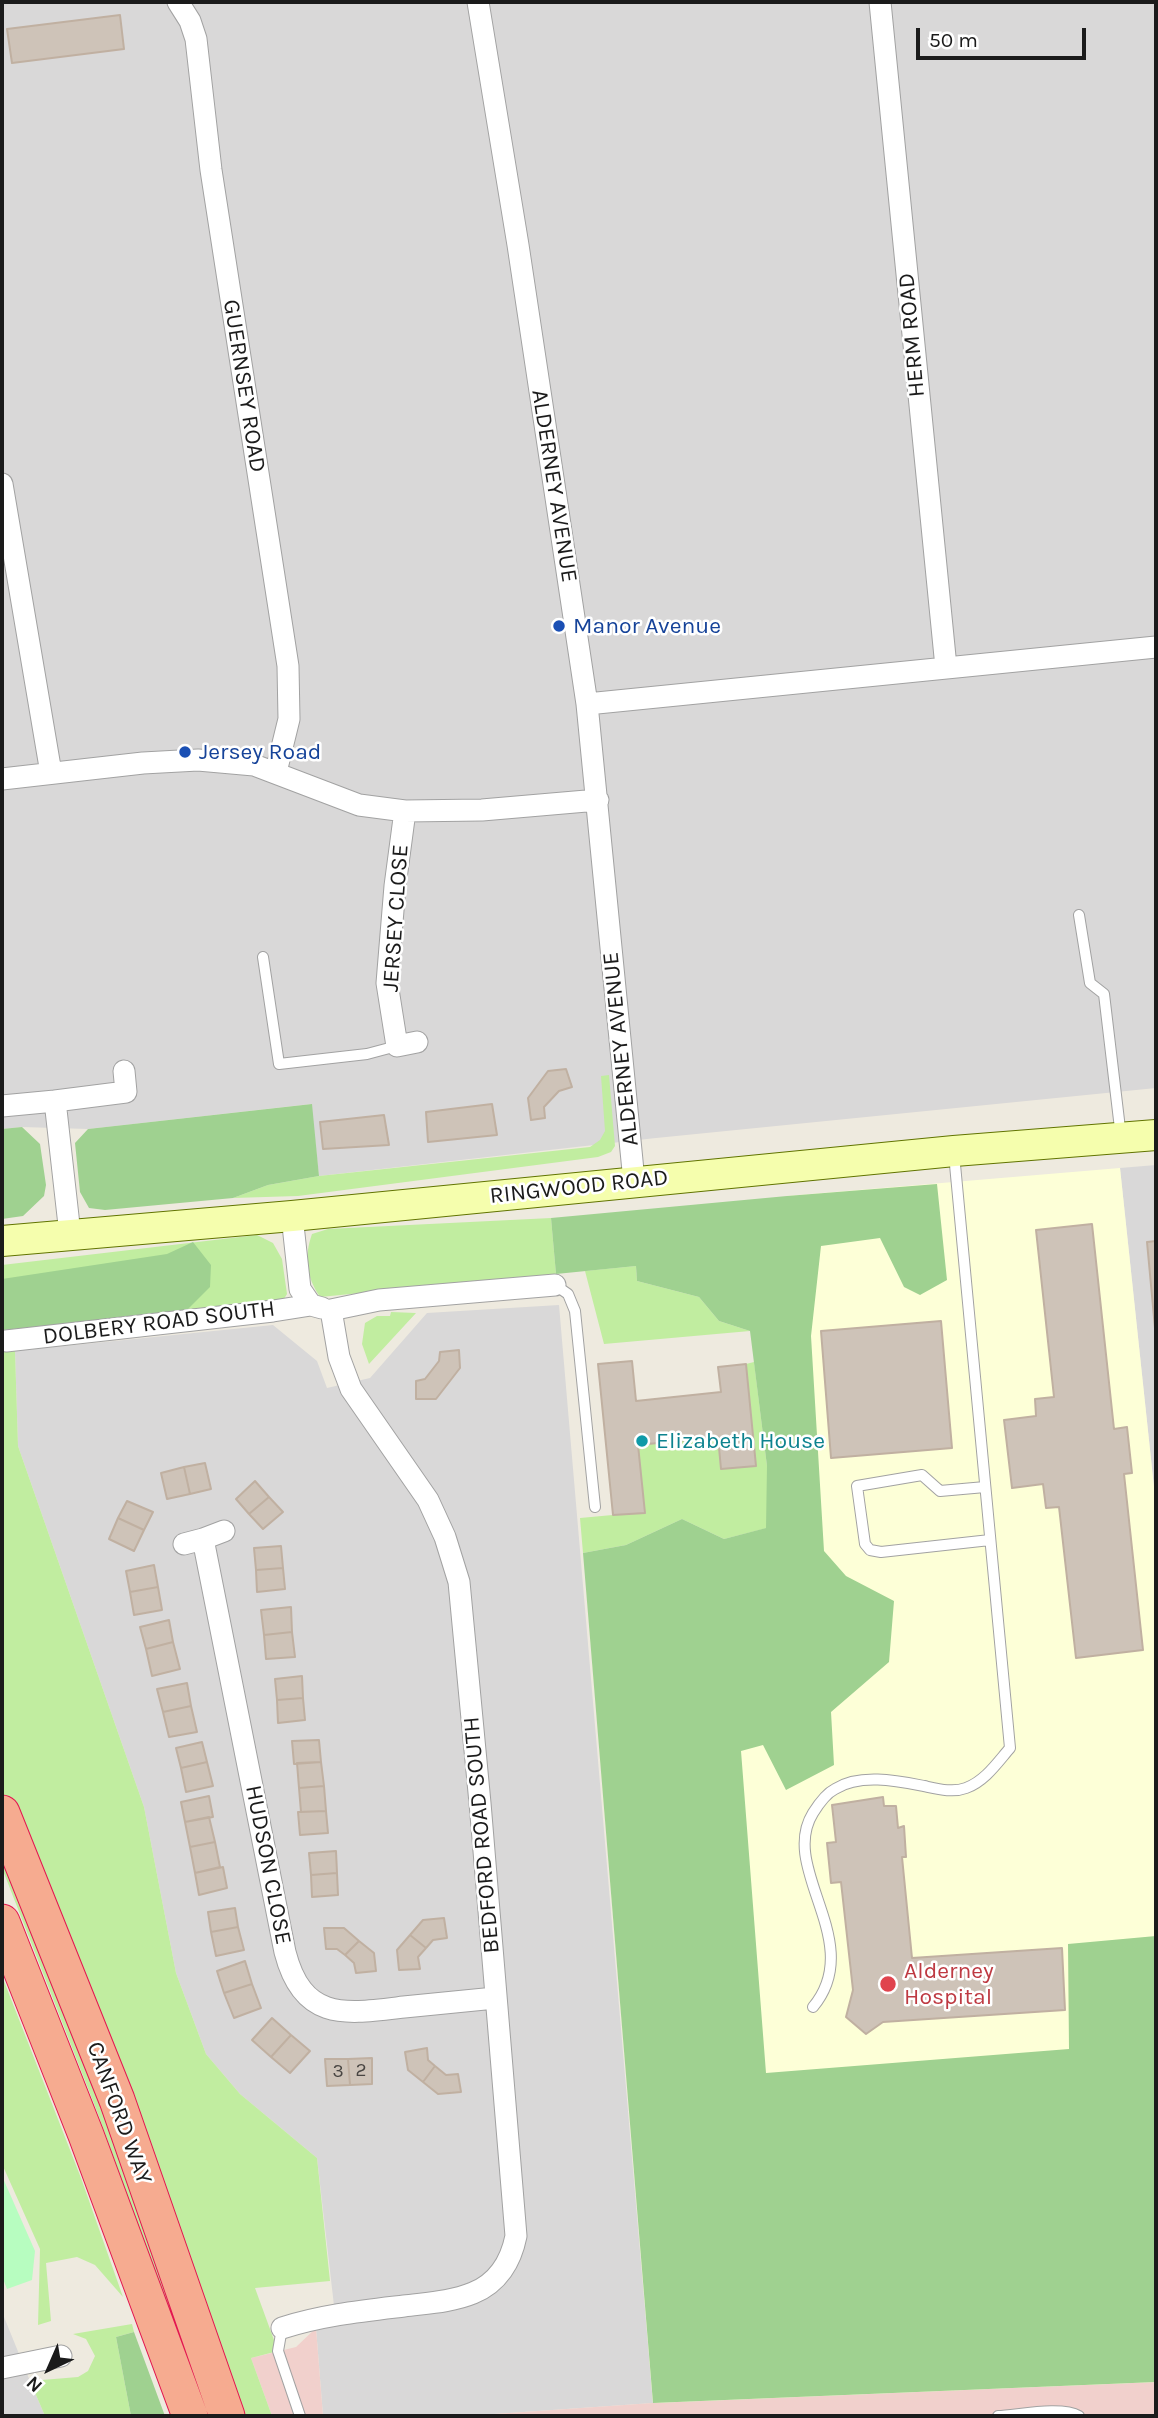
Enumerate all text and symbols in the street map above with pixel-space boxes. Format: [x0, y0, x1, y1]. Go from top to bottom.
scale bar [920, 14, 1090, 58]
text: 50 m [929, 28, 978, 52]
street label: HERM ROAD [893, 272, 931, 398]
street label: GUERNSEY ROAD [217, 298, 271, 474]
street label: ALDERNEY AVENUE [525, 388, 583, 584]
place label: Manor Avenue [573, 612, 721, 640]
marker: Manor Avenue [551, 618, 567, 634]
place label: Jersey Road [199, 738, 321, 766]
marker: Jersey Road [177, 744, 193, 760]
street label: JERSEY CLOSE [377, 843, 415, 993]
street label: ALDERNEY AVENUE [597, 951, 645, 1147]
street label: RINGWOOD ROAD [488, 1164, 670, 1210]
street label: DOLBERY ROAD SOUTH [41, 1295, 277, 1351]
place label: Elizabeth House [656, 1427, 825, 1455]
marker: Elizabeth House [634, 1433, 650, 1449]
street label: BEDFORD ROAD SOUTH [458, 1716, 506, 1954]
street label: HUDSON CLOSE [239, 1783, 297, 1947]
place label: Alderney Hospital [904, 1957, 994, 2011]
marker: Alderney Hospital [878, 1974, 898, 1994]
street label: CANFORD WAY [80, 2038, 158, 2188]
house number: 2 [355, 2060, 367, 2082]
house number: 3 [332, 2061, 344, 2083]
north arrow [14, 2334, 84, 2404]
text: N [22, 2371, 47, 2397]

